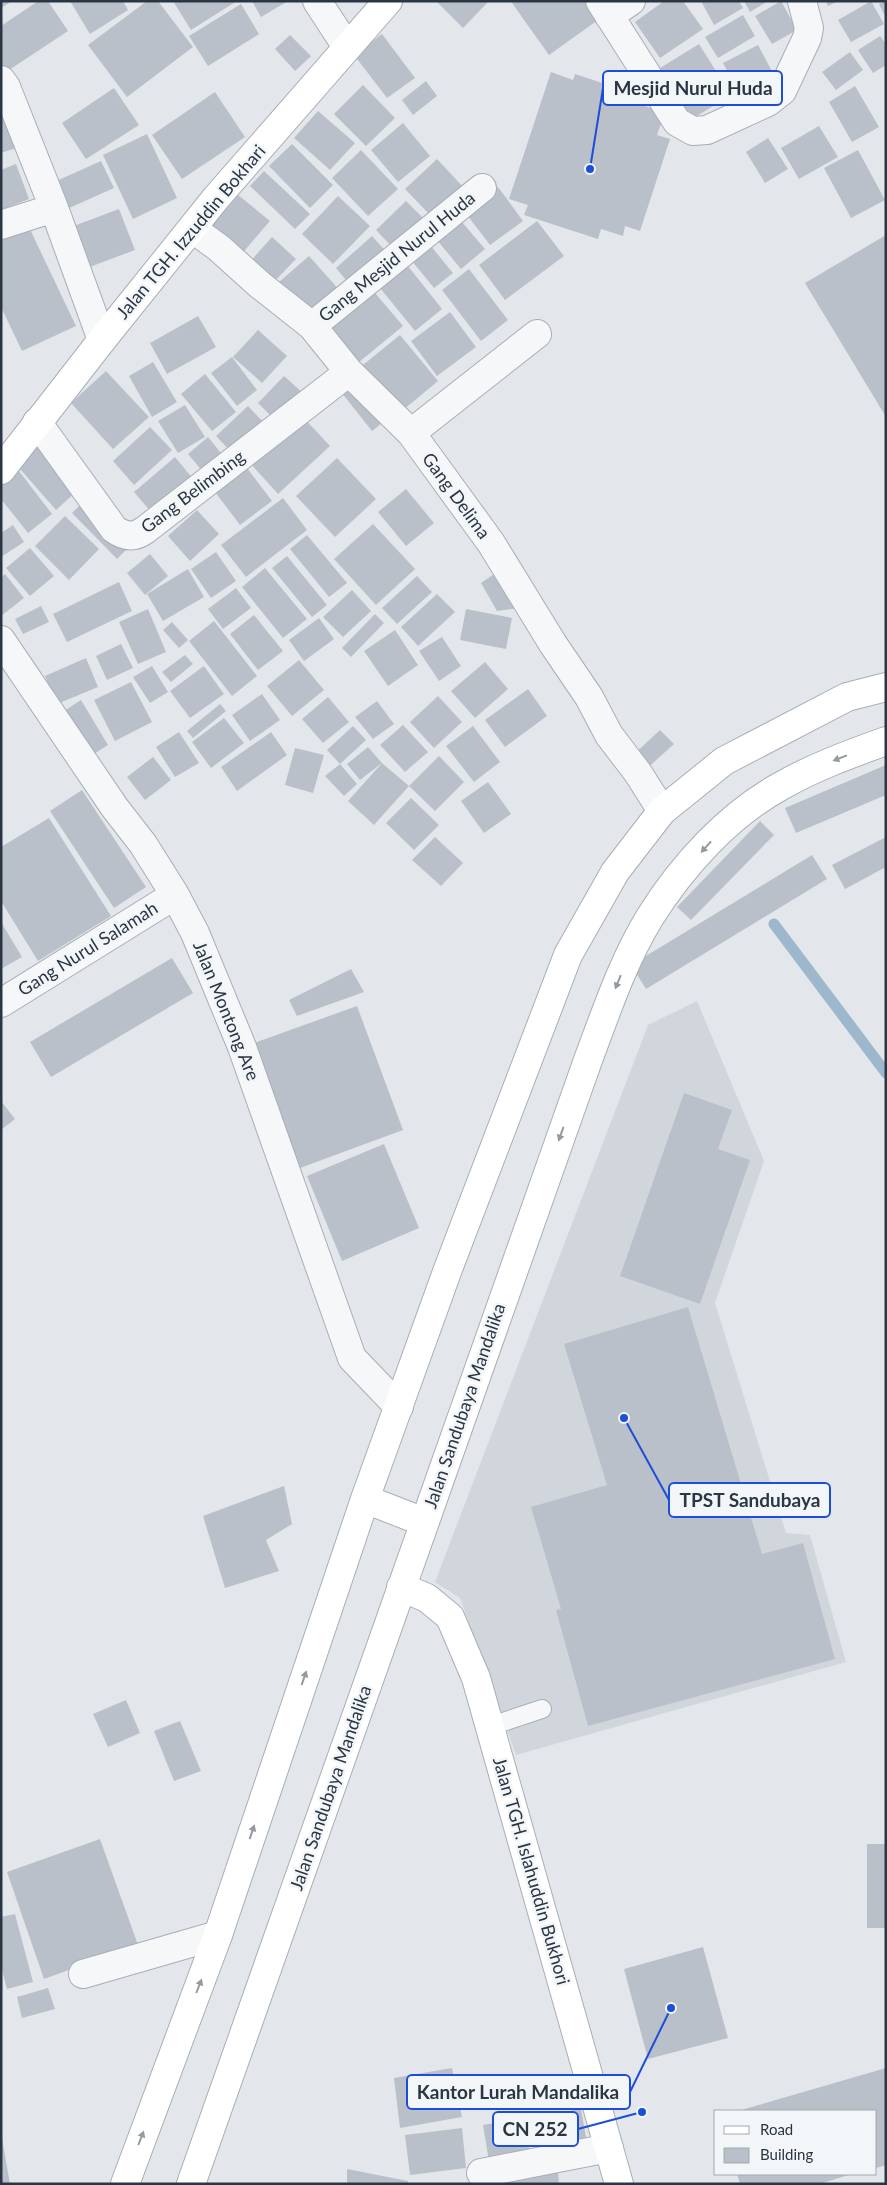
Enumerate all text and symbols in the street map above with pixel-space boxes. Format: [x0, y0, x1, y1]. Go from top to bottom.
callout: Mesjid Nurul Huda [603, 71, 782, 105]
text: Mesjid Nurul Huda [613, 76, 773, 99]
street label: Jalan TGH. Izzuddin Bokhari [111, 140, 269, 323]
street label: Gang Mesjid Nurul Huda [314, 186, 479, 326]
street label: Gang Belimbing [136, 445, 249, 537]
street label: Gang Delima [418, 448, 496, 543]
one-way arrow [832, 754, 847, 762]
one-way arrow [700, 840, 712, 852]
street label: Gang Nurul Salamah [14, 896, 161, 1000]
street label: Jalan Montong Are [189, 938, 265, 1084]
one-way arrow [614, 975, 622, 990]
one-way arrow [557, 1127, 564, 1142]
street label: Jalan Sandubaya Mandalika [419, 1300, 510, 1511]
callout: TPST Sandubaya [669, 1483, 830, 1517]
text: TPST Sandubaya [680, 1488, 820, 1511]
one-way arrow [301, 1671, 309, 1686]
street label: Jalan Sandubaya Mandalika [285, 1682, 376, 1893]
street label: Jalan TGH. Islahuddin Bukhori [489, 1754, 575, 1987]
one-way arrow [248, 1824, 256, 1839]
one-way arrow [195, 1978, 203, 1993]
callout: Kantor Lurah Mandalika [407, 2075, 630, 2109]
text: Kantor Lurah Mandalika [417, 2080, 619, 2103]
legend [714, 2110, 877, 2175]
callout: CN 252 [493, 2112, 578, 2146]
text: CN 252 [503, 2117, 567, 2140]
text: Road [760, 2120, 793, 2138]
one-way arrow [138, 2131, 146, 2145]
text: Building [760, 2145, 813, 2163]

